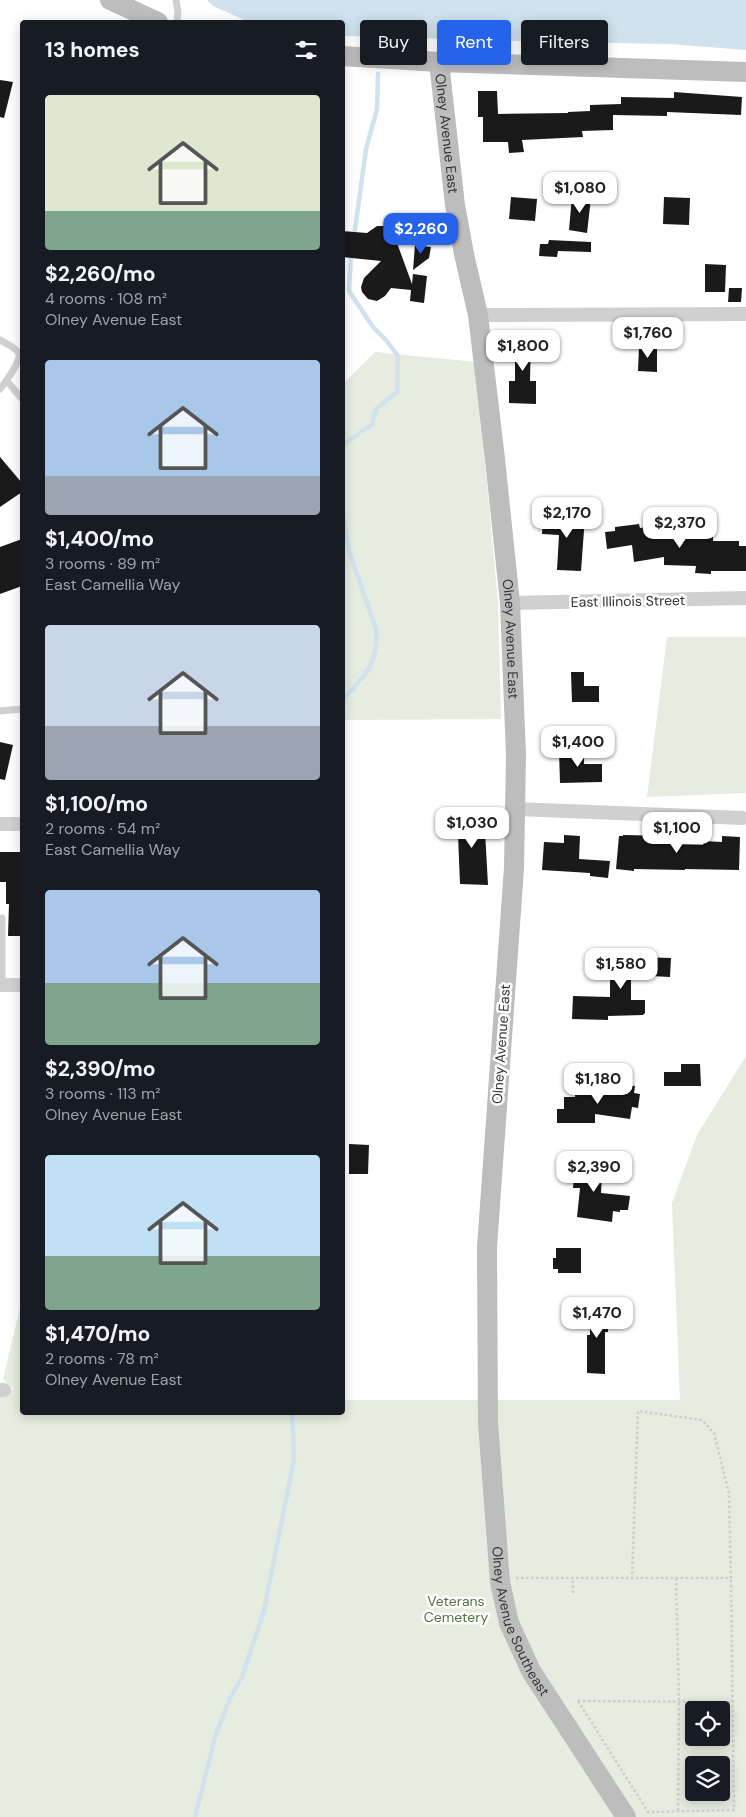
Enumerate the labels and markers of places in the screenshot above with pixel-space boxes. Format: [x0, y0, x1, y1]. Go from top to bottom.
pin: $1,080 [539, 172, 621, 214]
pin: $2,260 [380, 212, 462, 255]
pin: $1,760 [607, 316, 689, 359]
pin: $1,800 [482, 330, 564, 372]
pin: $2,170 [526, 496, 608, 539]
pin: $2,370 [639, 506, 721, 549]
pin: $1,400 [537, 726, 619, 768]
pin: $1,030 [431, 806, 513, 849]
pin: $1,100 [636, 812, 718, 854]
pin: $1,580 [580, 948, 662, 990]
pin: $1,180 [557, 1062, 639, 1105]
pin: $2,390 [553, 1150, 635, 1193]
pin: $1,470 [556, 1296, 638, 1339]

